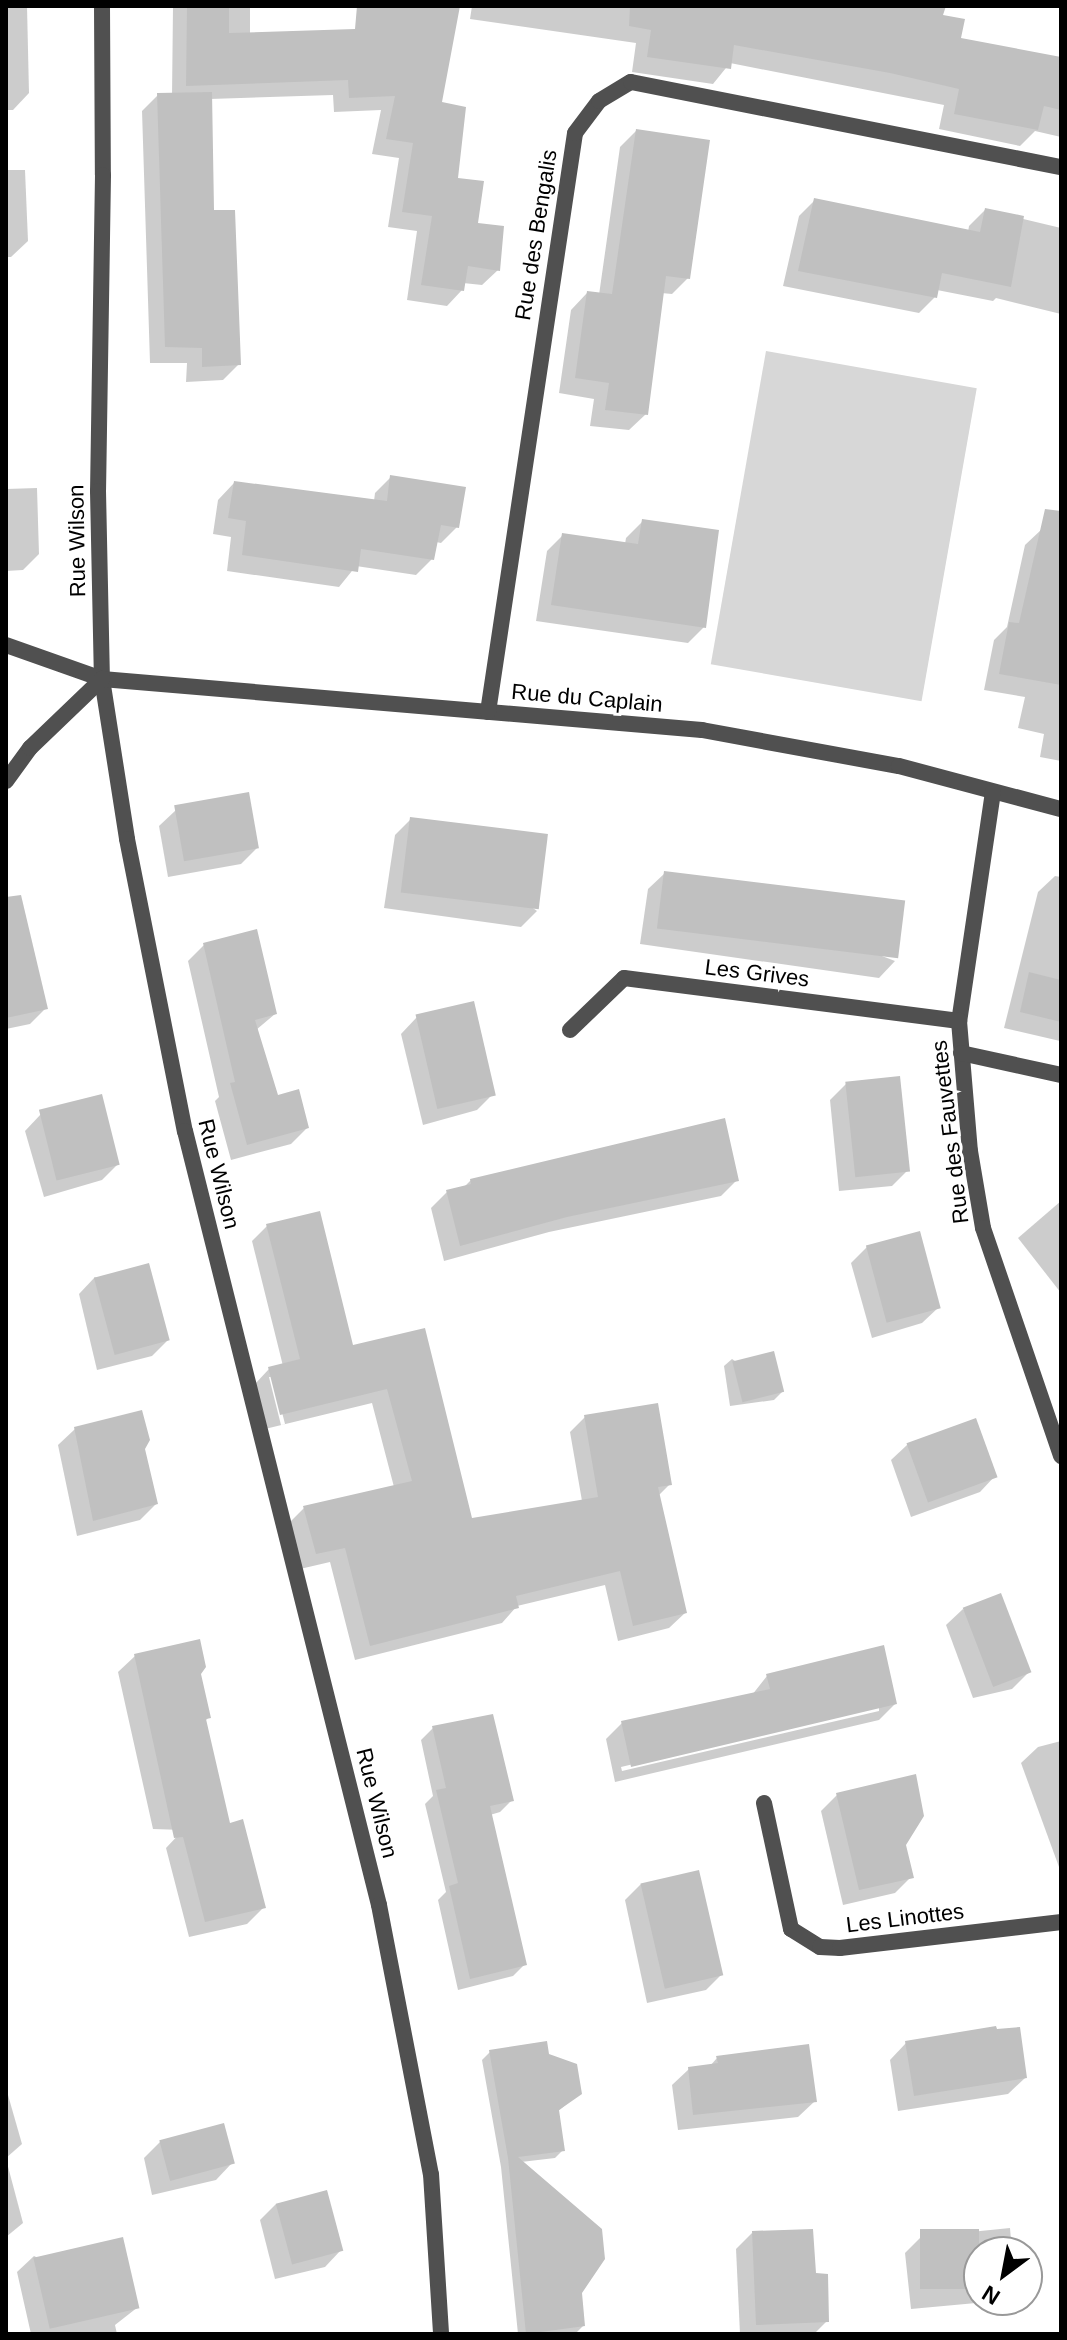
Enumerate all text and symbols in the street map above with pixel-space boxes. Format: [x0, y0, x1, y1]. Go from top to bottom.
street label: Rue des Bengalis [509, 148, 563, 322]
street label: Rue Wilson [63, 485, 91, 597]
street label: Rue du Caplain [510, 678, 664, 718]
street label: Les Grives [703, 953, 811, 993]
street label: Rue des Fauvettes [926, 1039, 974, 1225]
street label: Rue Wilson [193, 1116, 245, 1232]
street label: Rue Wilson [351, 1745, 403, 1861]
street label: Les Linottes [845, 1898, 965, 1938]
north arrow [963, 2236, 1043, 2316]
text: N [978, 2280, 1004, 2310]

